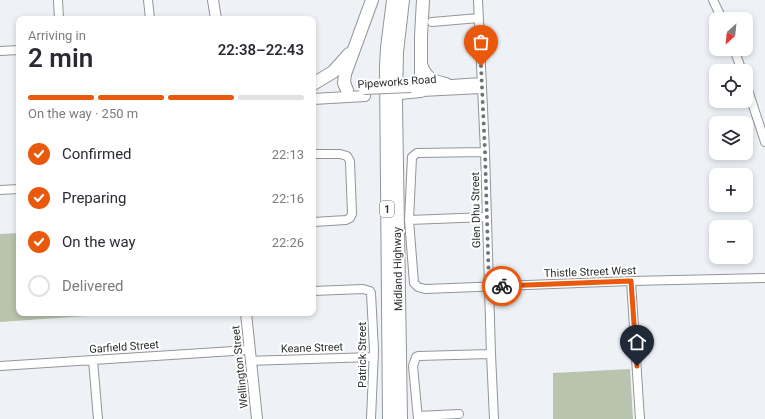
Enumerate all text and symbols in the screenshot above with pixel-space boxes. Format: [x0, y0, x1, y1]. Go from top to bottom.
north arrow [709, 12, 753, 56]
map controls [709, 12, 753, 264]
pin [464, 25, 498, 66]
text: Arriving in [28, 28, 86, 43]
icon: bag [470, 31, 492, 53]
text: 22:38–22:43 [218, 41, 304, 59]
text: 2 min [28, 43, 93, 73]
button: locate [709, 64, 753, 108]
street label: Pipeworks Road [357, 73, 437, 91]
text: On the way · 250 m [28, 106, 138, 121]
button: layers [709, 116, 753, 160]
icon: check [28, 143, 50, 165]
text: Confirmed [62, 145, 132, 163]
text: 22:13 [272, 147, 304, 162]
button: + [709, 168, 753, 212]
street label: Glen Dhu Street [469, 172, 483, 248]
icon: check [28, 187, 50, 209]
text: Preparing [62, 189, 126, 207]
text: 22:16 [272, 191, 304, 206]
road number: 1 [380, 201, 394, 217]
button: − [709, 220, 753, 264]
street label: Midland Highway [391, 226, 405, 311]
icon: check [28, 231, 50, 253]
text: On the way [62, 233, 136, 251]
text: 22:26 [272, 235, 304, 250]
street label: Thistle Street West [544, 264, 637, 280]
courier [482, 266, 522, 306]
icon: bike [491, 275, 513, 297]
text: Delivered [62, 277, 124, 295]
street label: Patrick Street [356, 322, 369, 388]
street label: Wellington Street [229, 325, 251, 409]
pin [620, 325, 654, 366]
icon: home [626, 331, 648, 353]
street label: Garfield Street [89, 338, 160, 356]
street label: Keane Street [281, 340, 344, 356]

